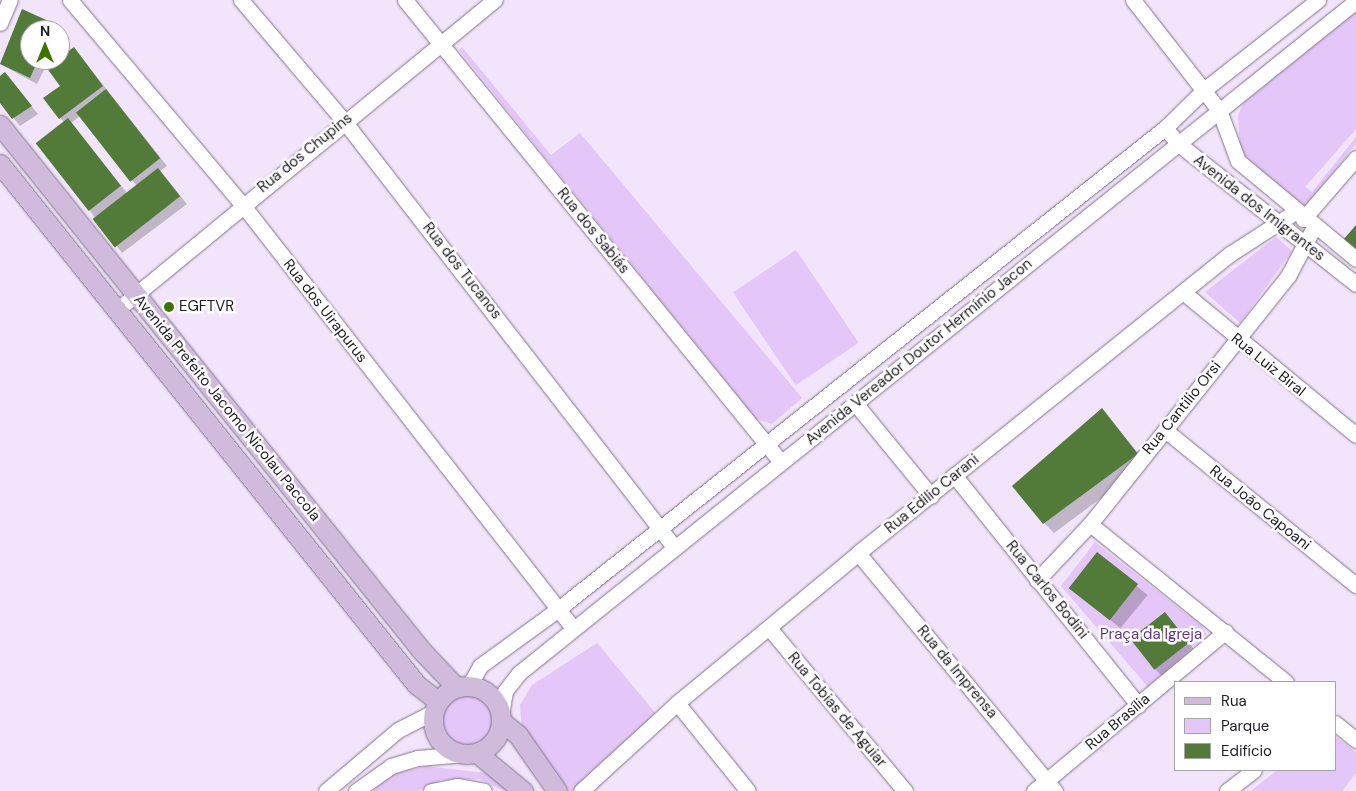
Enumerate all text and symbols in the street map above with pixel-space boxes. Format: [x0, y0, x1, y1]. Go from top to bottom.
north arrow [20, 20, 70, 70]
text: N [40, 22, 50, 40]
street label: Rua dos Chupins [254, 109, 356, 197]
street label: Avenida dos Imigrantes [1190, 151, 1328, 265]
street label: Rua dos Sabiás [553, 185, 633, 277]
street label: Rua dos Tucanos [419, 219, 505, 323]
street label: Avenida Vereador Doutor Hermínio Jacon [802, 255, 1036, 449]
street label: Rua dos Uirapurus [279, 256, 371, 366]
street label: Avenida Prefeito Jacomo Nicolau Paccola [130, 291, 324, 525]
place label: EGFTVR [179, 298, 234, 316]
marker: EGFTVR [163, 301, 175, 313]
street label: Rua Luiz Biral [1227, 330, 1309, 400]
street label: Rua Cantilio Orsi [1139, 358, 1225, 458]
street label: Rua Edilio Carani [881, 451, 983, 537]
street label: Rua João Capoani [1206, 462, 1314, 554]
street label: Rua Carlos Bodini [1002, 537, 1092, 643]
street label: Rua da Imprensa [913, 622, 1001, 722]
park label: Praça da Igreja [1100, 626, 1202, 644]
street label: Rua Tobias de Aguiar [784, 649, 890, 771]
legend [1174, 681, 1336, 771]
street label: Rua Brasília [1082, 690, 1154, 754]
text: Rua [1221, 691, 1247, 711]
text: Parque [1221, 716, 1269, 736]
text: Edifício [1221, 741, 1272, 761]

